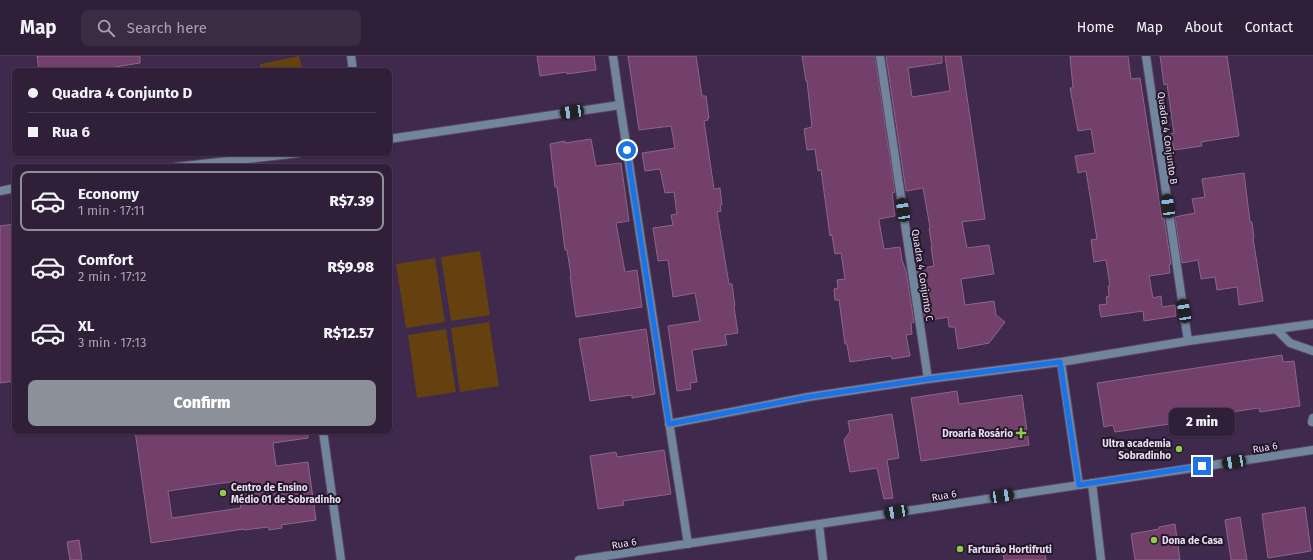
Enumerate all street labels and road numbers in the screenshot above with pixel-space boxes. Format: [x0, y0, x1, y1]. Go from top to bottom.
street label: Quadra 4 Conjunto B [1155, 91, 1179, 185]
street label: Quadra 4 Conjunto C [909, 228, 935, 322]
street label: Rua 6 [1252, 440, 1279, 456]
street label: Rua 6 [931, 488, 958, 504]
street label: Rua 6 [611, 536, 638, 552]

